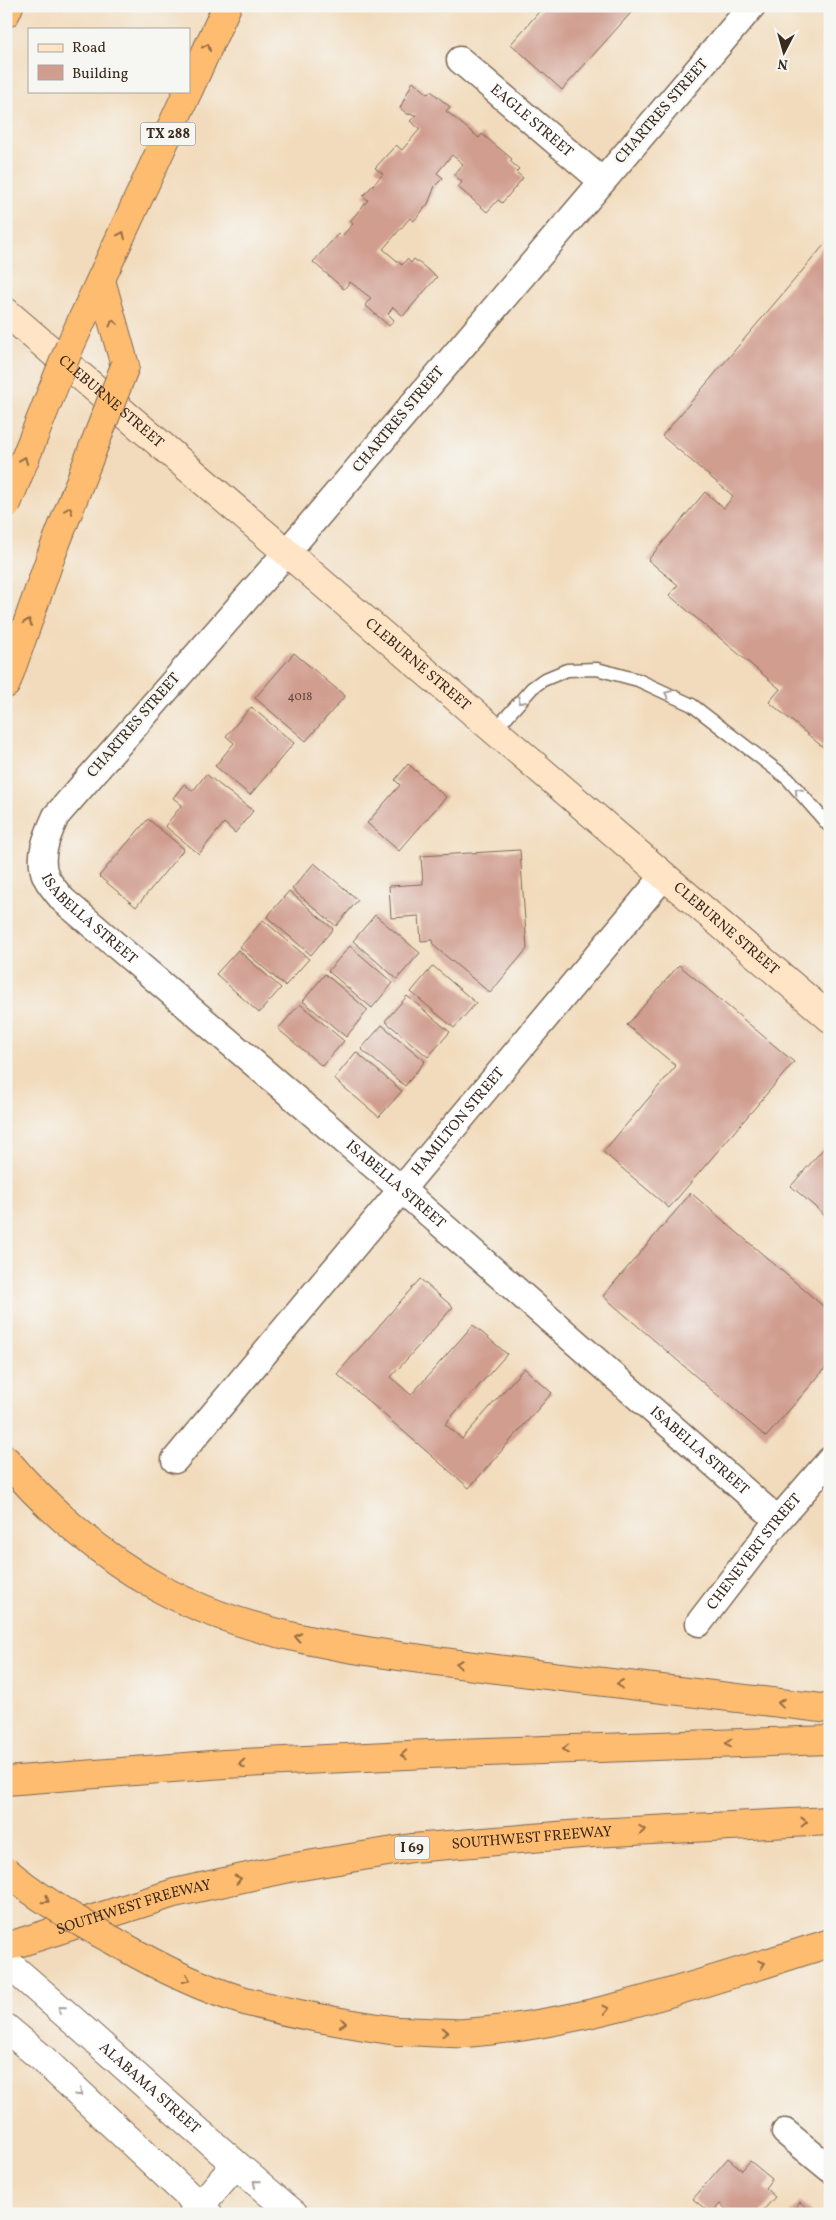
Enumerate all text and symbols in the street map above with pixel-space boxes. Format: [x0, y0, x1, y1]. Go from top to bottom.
legend [28, 28, 190, 92]
north arrow [758, 28, 808, 78]
text: Road [72, 38, 106, 59]
one-way arrow [201, 43, 212, 52]
text: N [777, 53, 789, 73]
street label: CHARTRES STREET [611, 55, 714, 169]
text: Building [72, 64, 129, 85]
street label: EAGLE STREET [485, 79, 578, 163]
road number: TX 288 [140, 122, 196, 146]
one-way arrow [116, 231, 126, 240]
one-way arrow [108, 318, 119, 327]
street label: CLEBURNE STREET [53, 351, 168, 453]
street label: CHARTRES STREET [348, 362, 450, 478]
one-way arrow [19, 457, 29, 465]
one-way arrow [62, 506, 73, 515]
street label: CLEBURNE STREET [360, 613, 475, 716]
one-way arrow [22, 618, 32, 627]
street label: CHARTRES STREET [83, 669, 186, 783]
house number: 4018 [288, 689, 312, 705]
one-way arrow [664, 689, 673, 700]
one-way arrow [518, 696, 527, 705]
one-way arrow [794, 787, 803, 796]
street label: ISABELLA STREET [35, 870, 142, 970]
street label: CLEBURNE STREET [669, 878, 783, 980]
street label: HAMILTON STREET [407, 1063, 510, 1181]
street label: ISABELLA STREET [341, 1136, 450, 1234]
street label: ISABELLA STREET [645, 1401, 754, 1500]
street label: CHENEVERT STREET [702, 1489, 807, 1615]
one-way arrow [294, 1633, 303, 1643]
one-way arrow [454, 1659, 462, 1670]
one-way arrow [616, 1680, 624, 1690]
one-way arrow [777, 1698, 785, 1709]
one-way arrow [724, 1737, 732, 1748]
one-way arrow [562, 1743, 570, 1754]
one-way arrow [400, 1750, 408, 1761]
one-way arrow [237, 1758, 245, 1769]
one-way arrow [800, 1817, 808, 1827]
street label: SOUTHWEST FREEWAY [451, 1822, 613, 1855]
one-way arrow [638, 1825, 646, 1836]
road number: I 69 [394, 1836, 430, 1860]
one-way arrow [233, 1874, 242, 1885]
street label: SOUTHWEST FREEWAY [54, 1875, 214, 1941]
one-way arrow [40, 1894, 49, 1903]
one-way arrow [757, 1960, 766, 1970]
one-way arrow [182, 1973, 191, 1983]
one-way arrow [601, 2004, 610, 2015]
one-way arrow [58, 2006, 67, 2015]
one-way arrow [339, 2017, 347, 2028]
one-way arrow [442, 2027, 450, 2037]
street label: ALABAMA STREET [94, 2037, 205, 2139]
one-way arrow [73, 2087, 82, 2096]
one-way arrow [253, 2180, 262, 2188]

